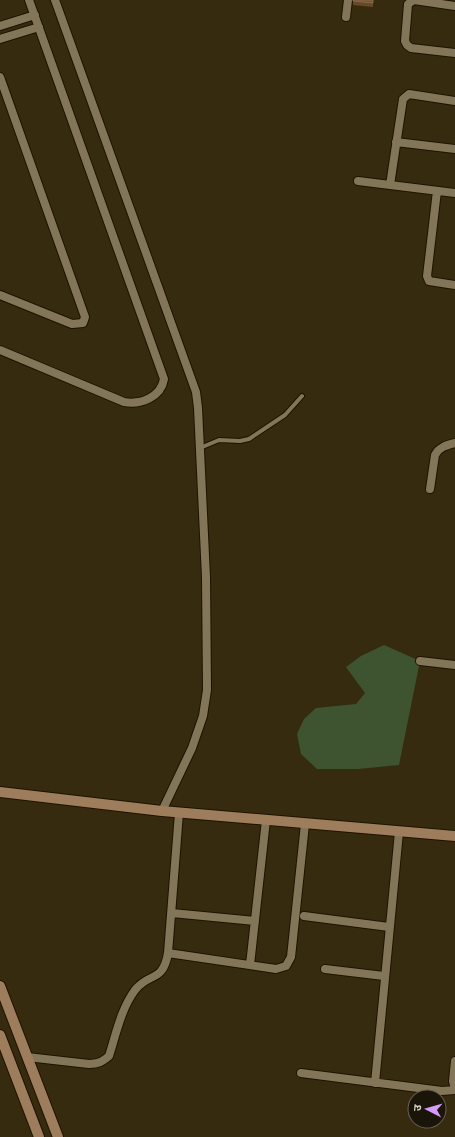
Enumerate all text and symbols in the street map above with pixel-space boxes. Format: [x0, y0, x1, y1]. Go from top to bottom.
north arrow [407, 1089, 447, 1129]
text: उ [410, 1103, 424, 1112]

